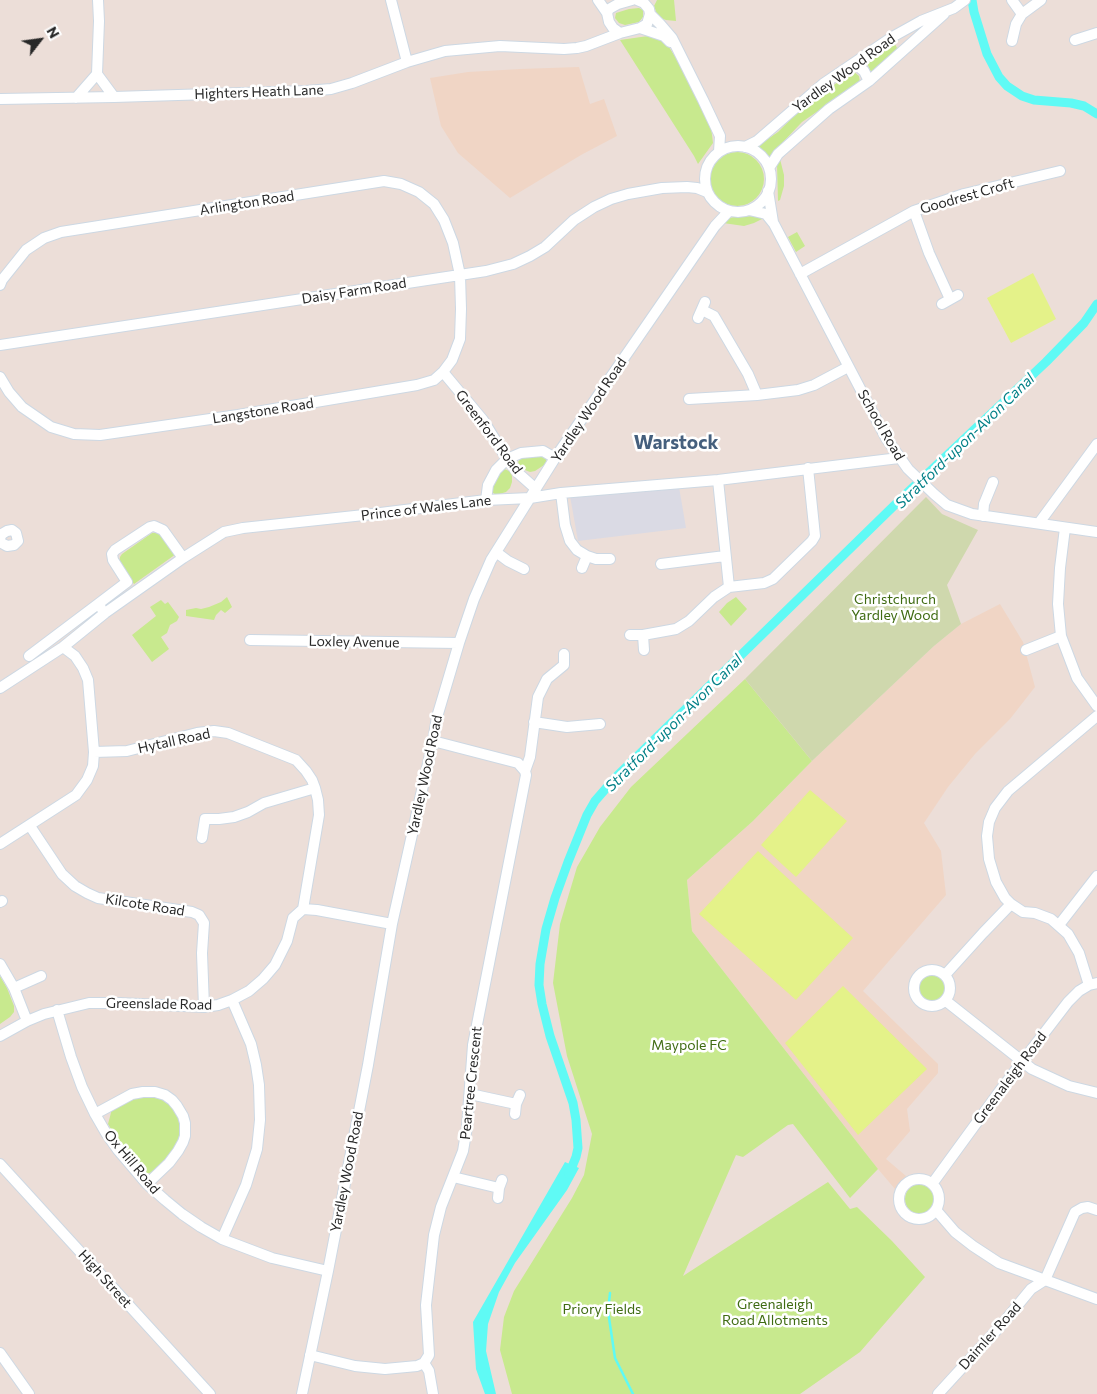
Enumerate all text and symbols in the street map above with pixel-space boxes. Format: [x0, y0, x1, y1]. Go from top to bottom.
north arrow [15, 15, 65, 65]
text: N [43, 23, 63, 41]
street label: Yardley Wood Road [789, 30, 899, 116]
street label: Highters Heath Lane [194, 81, 324, 103]
street label: Goodrest Croft [918, 175, 1016, 217]
street label: Arlington Road [199, 187, 295, 219]
street label: Daisy Farm Road [301, 274, 407, 308]
street label: Yardley Wood Road [548, 354, 630, 466]
water label: Stratford-upon-Avon Canal [892, 370, 1038, 512]
street label: Greenford Road [452, 387, 526, 477]
street label: School Road [854, 387, 908, 463]
street label: Langstone Road [211, 395, 315, 427]
district label: Warstock [634, 432, 718, 454]
street label: Prince of Wales Lane [360, 492, 492, 524]
park label: Christchurch Yardley Wood [851, 591, 939, 624]
street label: Loxley Avenue [308, 633, 400, 651]
water label: Stratford-upon-Avon Canal [602, 651, 746, 795]
street label: Yardley Wood Road [404, 713, 446, 837]
street label: Hytall Road [136, 725, 212, 757]
street label: Kilcote Road [104, 890, 186, 920]
street label: Greenslade Road [106, 995, 212, 1013]
street label: Peartree Crescent [457, 1025, 485, 1141]
street label: Greenaleigh Road [970, 1029, 1050, 1127]
park label: Maypole FC [651, 1037, 727, 1053]
street label: Yardley Wood Road [327, 1110, 367, 1234]
street label: Ox Hill Road [100, 1127, 164, 1197]
street label: High Street [75, 1247, 135, 1311]
park label: Greenaleigh Road Allotments [722, 1296, 828, 1328]
street label: Daimler Road [955, 1299, 1025, 1373]
park label: Priory Fields [563, 1301, 641, 1317]

